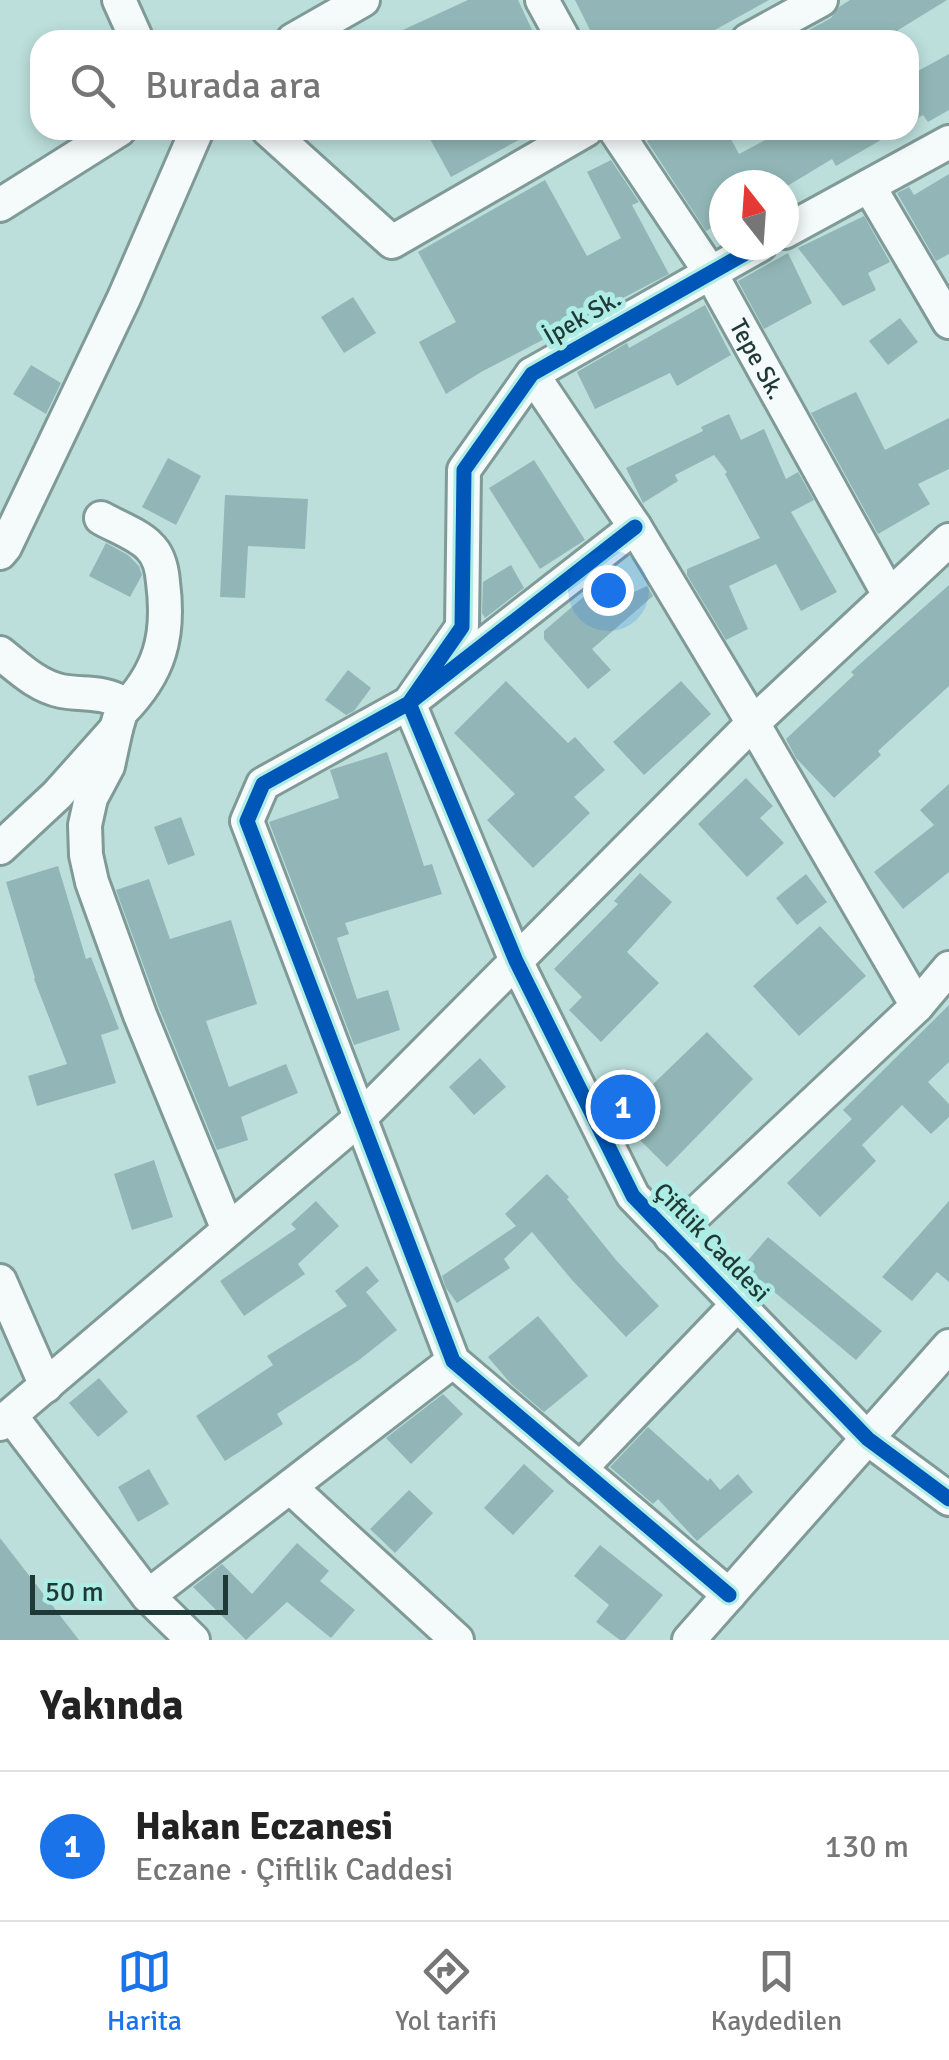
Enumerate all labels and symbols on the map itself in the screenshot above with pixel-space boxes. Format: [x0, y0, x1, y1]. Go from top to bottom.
north arrow [709, 170, 799, 260]
street label: İpek Sk. [538, 283, 626, 351]
street label: Tepe Sk. [723, 313, 793, 404]
your location [583, 565, 634, 616]
pin: 1 [590, 1070, 656, 1144]
street label: Çiftlik Caddesi [647, 1176, 777, 1308]
scale bar [30, 1570, 228, 1614]

